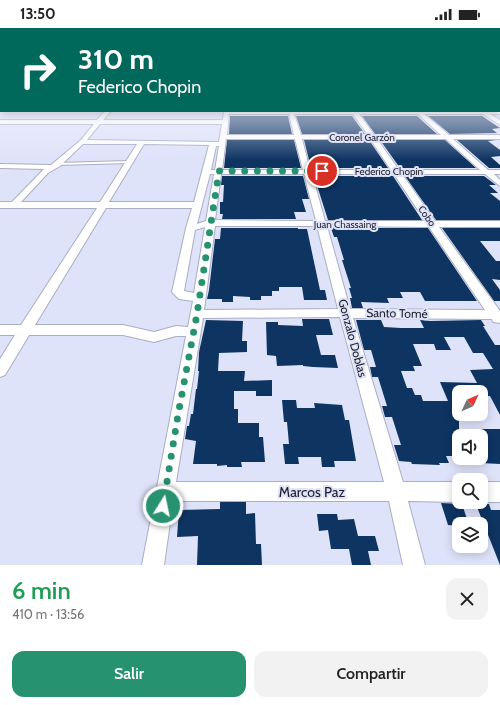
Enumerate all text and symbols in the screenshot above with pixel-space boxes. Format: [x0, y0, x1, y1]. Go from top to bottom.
text: 13:50 [20, 5, 56, 23]
text: 310 m [78, 42, 154, 76]
icon: right [12, 44, 64, 96]
text: Federico Chopin [78, 76, 201, 98]
street label: Coronel Garzón [329, 131, 395, 144]
pin [305, 154, 339, 188]
icon: arrive [311, 160, 333, 182]
street label: Federico Chopin [355, 165, 424, 178]
street label: Cobo [415, 203, 439, 229]
street label: Juan Chassaing [313, 218, 377, 231]
street label: Gonzalo Doblas [335, 297, 371, 379]
street label: Santo Tomé [366, 305, 428, 321]
north arrow [452, 385, 488, 421]
map controls [452, 385, 488, 553]
button: sound [452, 429, 488, 465]
button: search [452, 473, 488, 509]
street label: Marcos Paz [279, 483, 346, 501]
position arrow [142, 485, 184, 527]
button: layers [452, 517, 488, 553]
text: 6 min [12, 576, 71, 605]
button: close [446, 578, 488, 620]
text: 410 m · 13:56 [12, 606, 85, 622]
button: Salir [12, 651, 246, 697]
button: Compartir [254, 651, 488, 697]

